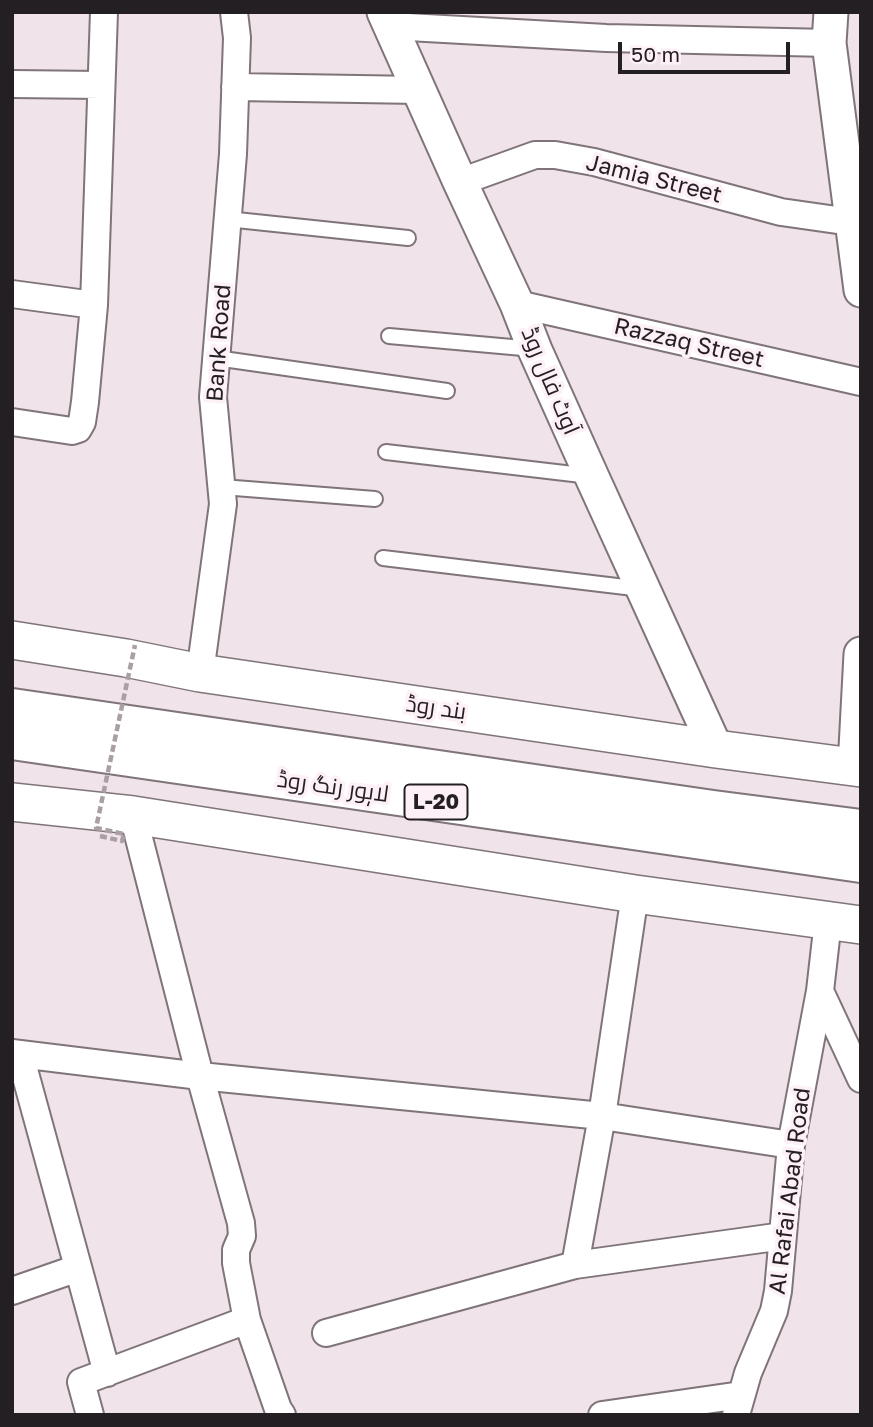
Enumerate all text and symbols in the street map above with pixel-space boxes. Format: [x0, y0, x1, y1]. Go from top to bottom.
scale bar [621, 28, 792, 72]
text: 50 m [631, 41, 680, 67]
street label: Jamia Street [583, 149, 725, 209]
street label: Bank Road [201, 283, 237, 403]
street label: Razzaq Street [611, 312, 767, 374]
street label: آوٹ فال روڈ [515, 323, 585, 439]
street label: بند روڈ [404, 690, 468, 726]
street label: لاہور رنگ روڈ [275, 766, 391, 808]
road number: L-20 [404, 784, 467, 820]
street label: Al Rafai Abad Road [764, 1086, 816, 1296]

